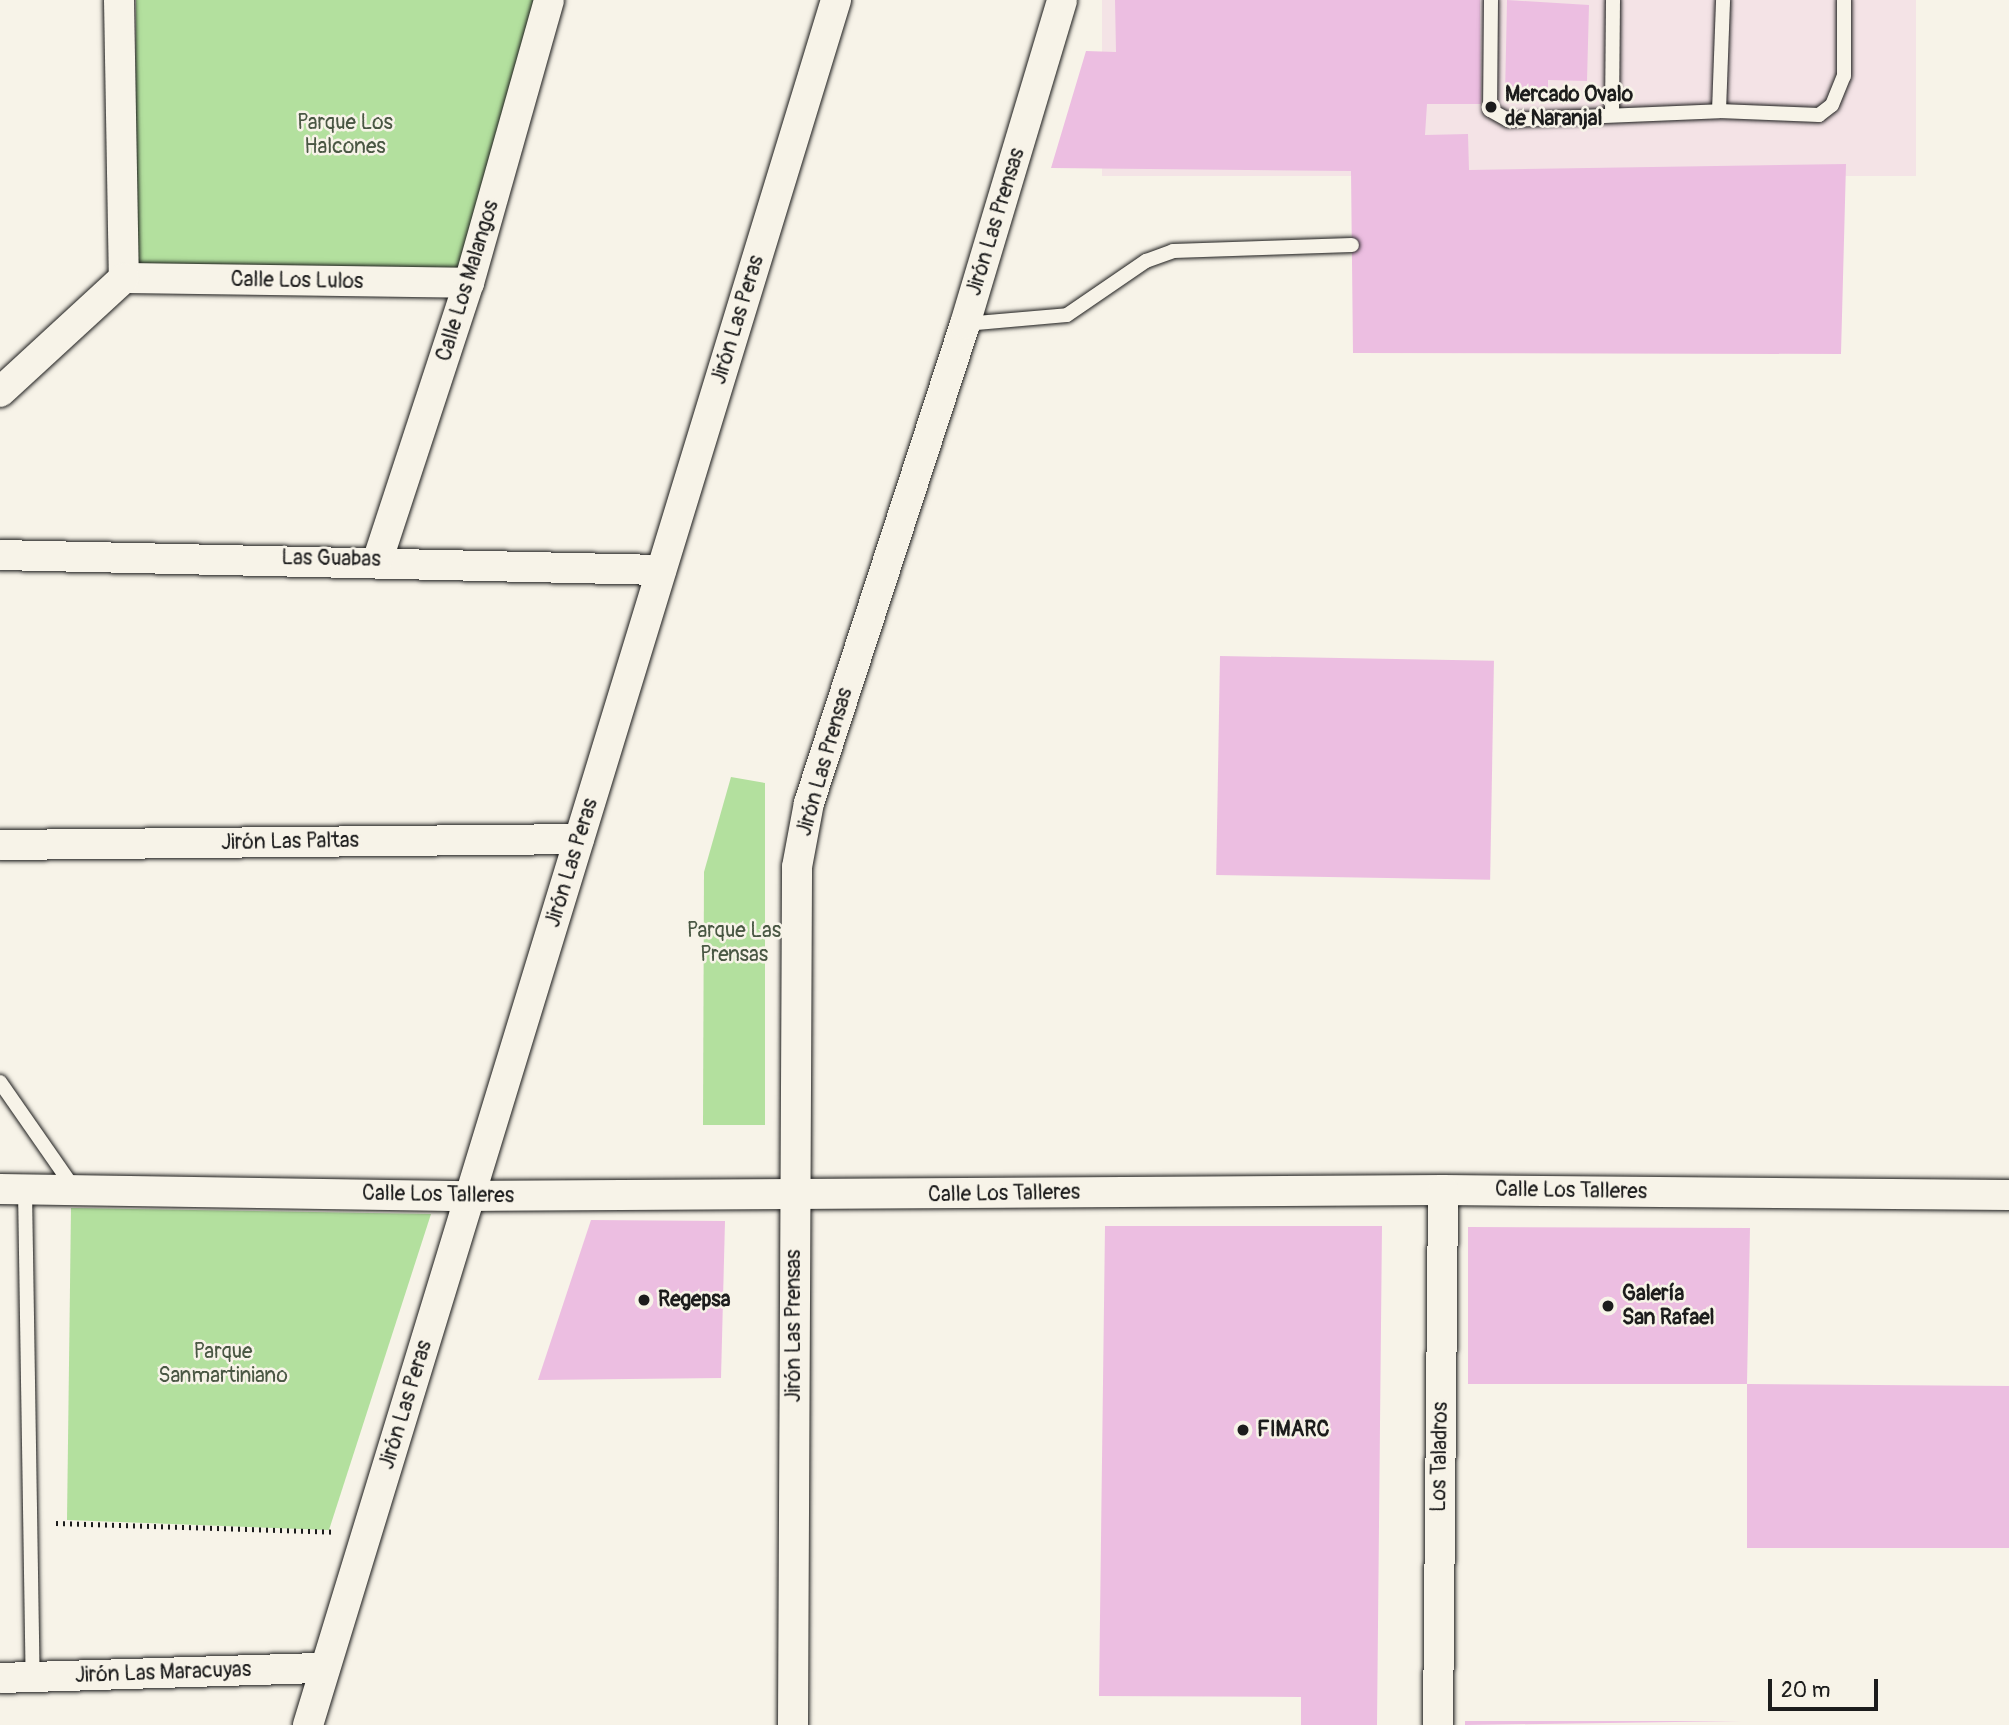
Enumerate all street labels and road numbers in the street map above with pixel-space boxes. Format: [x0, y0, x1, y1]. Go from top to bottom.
street label: Jirón Las Prensas [962, 145, 1030, 299]
street label: Calle Los Malangos [432, 198, 504, 364]
street label: Jirón Las Peras [706, 253, 770, 387]
street label: Calle Los Lulos [230, 267, 364, 295]
street label: Las Guabas [281, 546, 381, 572]
street label: Jirón Las Prensas [792, 685, 858, 839]
street label: Jirón Las Peras [540, 796, 604, 930]
street label: Jirón Las Paltas [221, 828, 359, 856]
street label: Calle Los Talleres [1495, 1177, 1647, 1205]
street label: Calle Los Talleres [928, 1180, 1080, 1208]
street label: Calle Los Talleres [362, 1181, 514, 1209]
street label: Jirón Las Prensas [781, 1250, 807, 1402]
street label: Jirón Las Peras [374, 1338, 438, 1472]
street label: Los Taladros [1426, 1402, 1454, 1512]
street label: Jirón Las Maracuyas [74, 1657, 252, 1689]

